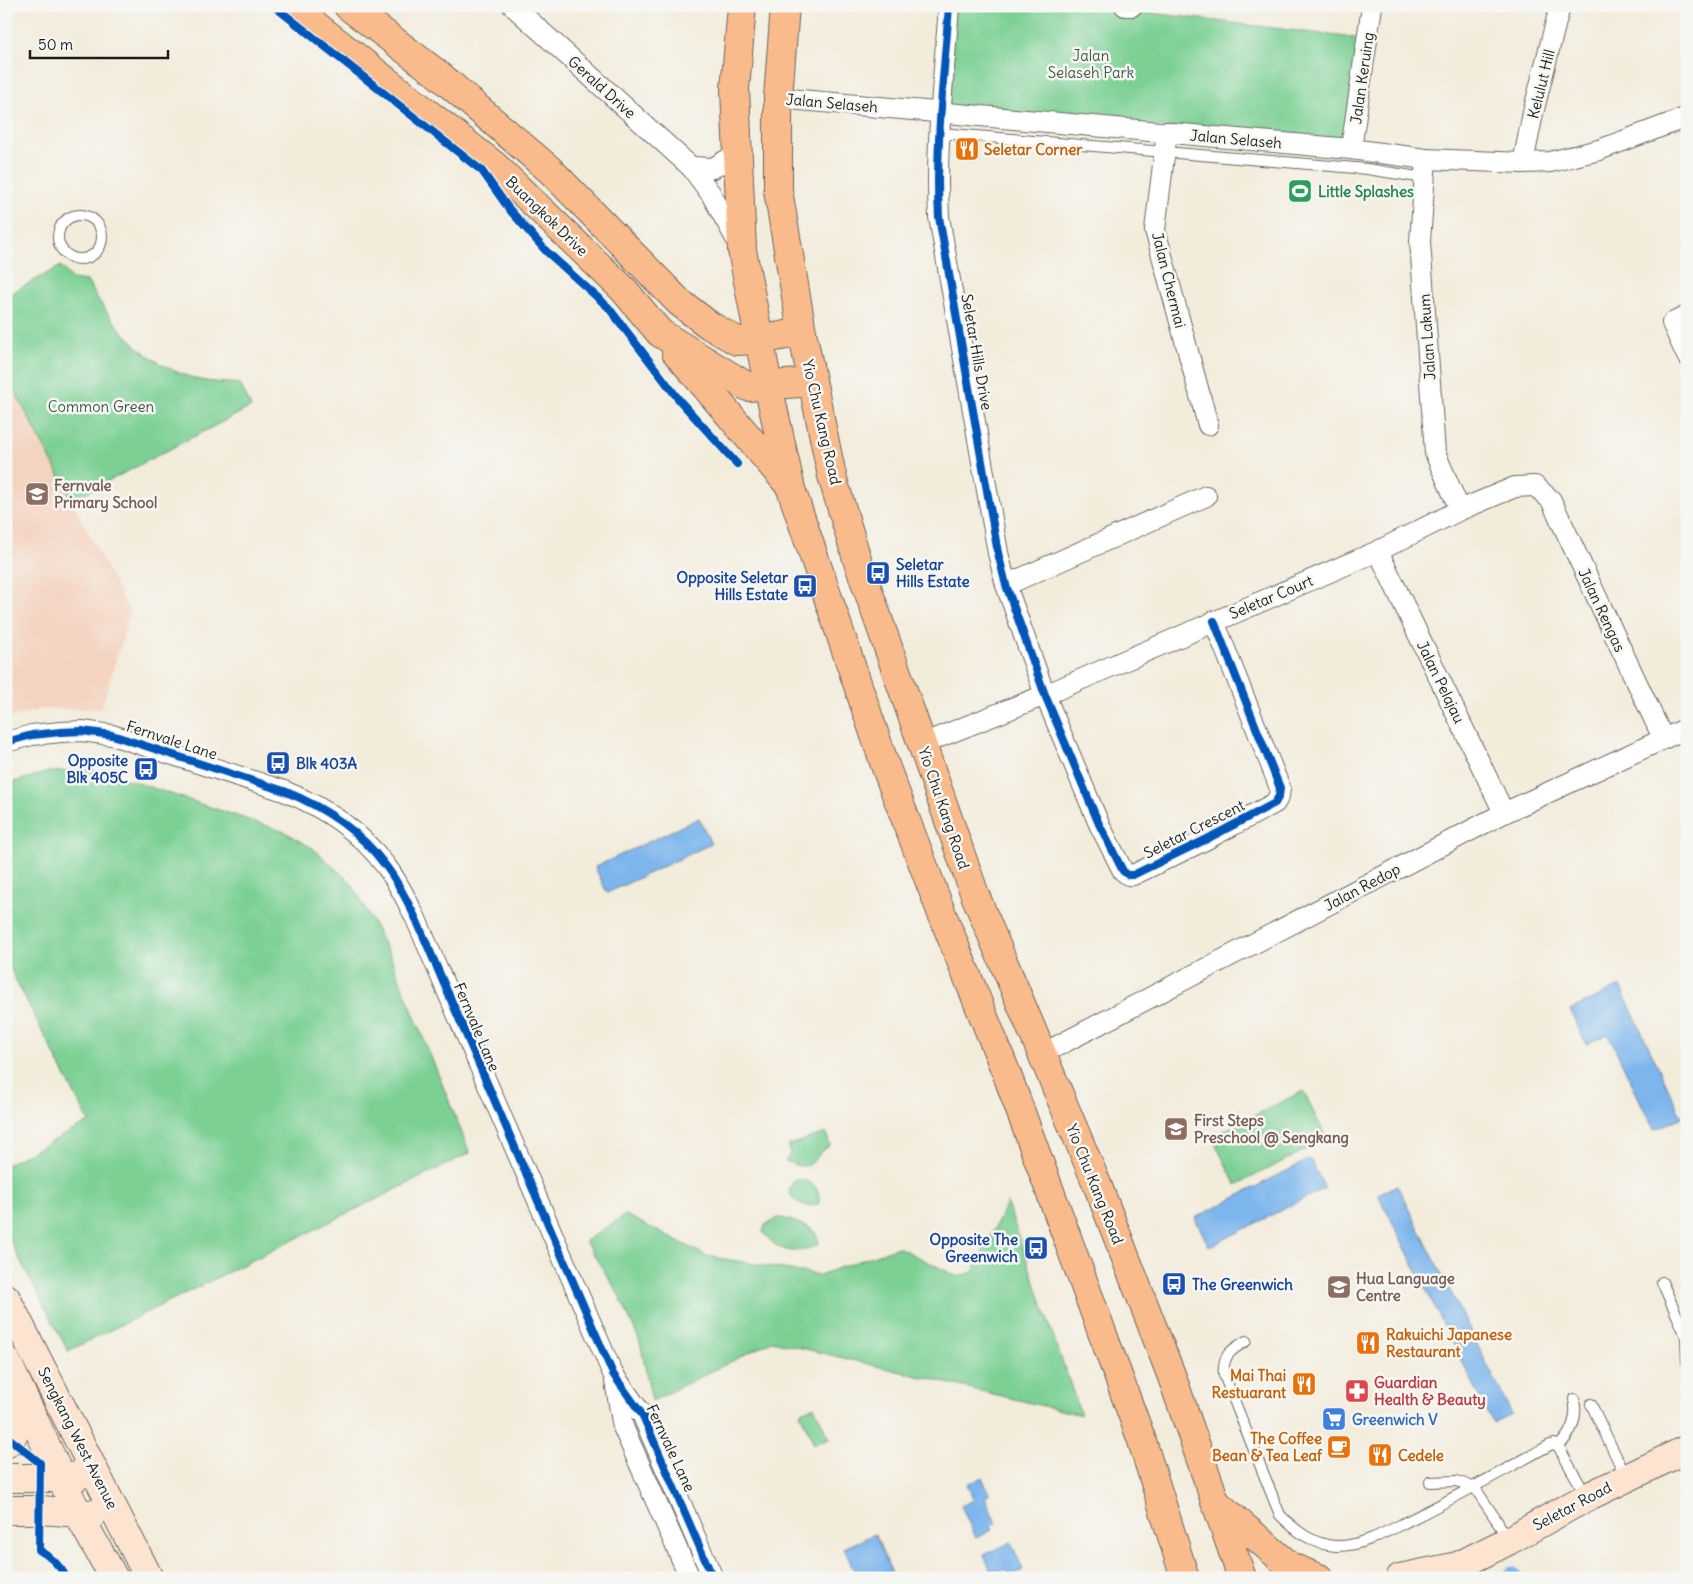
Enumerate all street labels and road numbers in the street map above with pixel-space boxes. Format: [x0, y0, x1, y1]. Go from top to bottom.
street label: Jalan Keruing [1346, 31, 1378, 125]
street label: Kelulut Hill [1523, 47, 1559, 121]
street label: Gerald Drive [564, 52, 640, 122]
street label: Jalan Selaseh [785, 90, 879, 117]
street label: Jalan Selaseh [1189, 126, 1283, 153]
street label: Buangkok Drive [502, 172, 592, 260]
street label: Jalan Chermai [1148, 230, 1190, 330]
street label: Seletar Hills Drive [957, 292, 997, 412]
street label: Jalan Lakum [1415, 293, 1439, 381]
street label: Yio Chu Kang Road [798, 358, 846, 487]
street label: Jalan Rengas [1574, 565, 1630, 655]
street label: Seletar Court [1226, 571, 1316, 623]
street label: Jalan Pelajau [1413, 638, 1469, 727]
street label: Fernvale Lane [124, 716, 220, 764]
street label: Yio Chu Kang Road [914, 744, 974, 872]
street label: Seletar Crescent [1140, 795, 1248, 863]
street label: Jalan Redop [1321, 859, 1403, 915]
street label: Fernvale Lane [450, 980, 504, 1074]
street label: Yio Chu Kang Road [1062, 1121, 1128, 1247]
street label: Sengkang West Avenue [34, 1364, 122, 1512]
street label: Fernvale Lane [642, 1401, 700, 1495]
street label: Seletar Road [1529, 1477, 1615, 1535]

